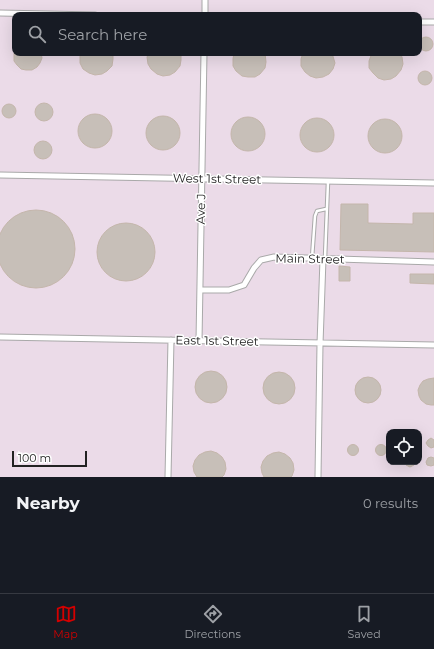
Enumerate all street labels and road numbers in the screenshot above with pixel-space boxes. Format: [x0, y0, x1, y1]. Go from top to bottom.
street label: West 1st Street [173, 170, 261, 187]
street label: Ave J [193, 193, 208, 225]
street label: Main Street [275, 250, 345, 267]
street label: East 1st Street [175, 332, 259, 349]

